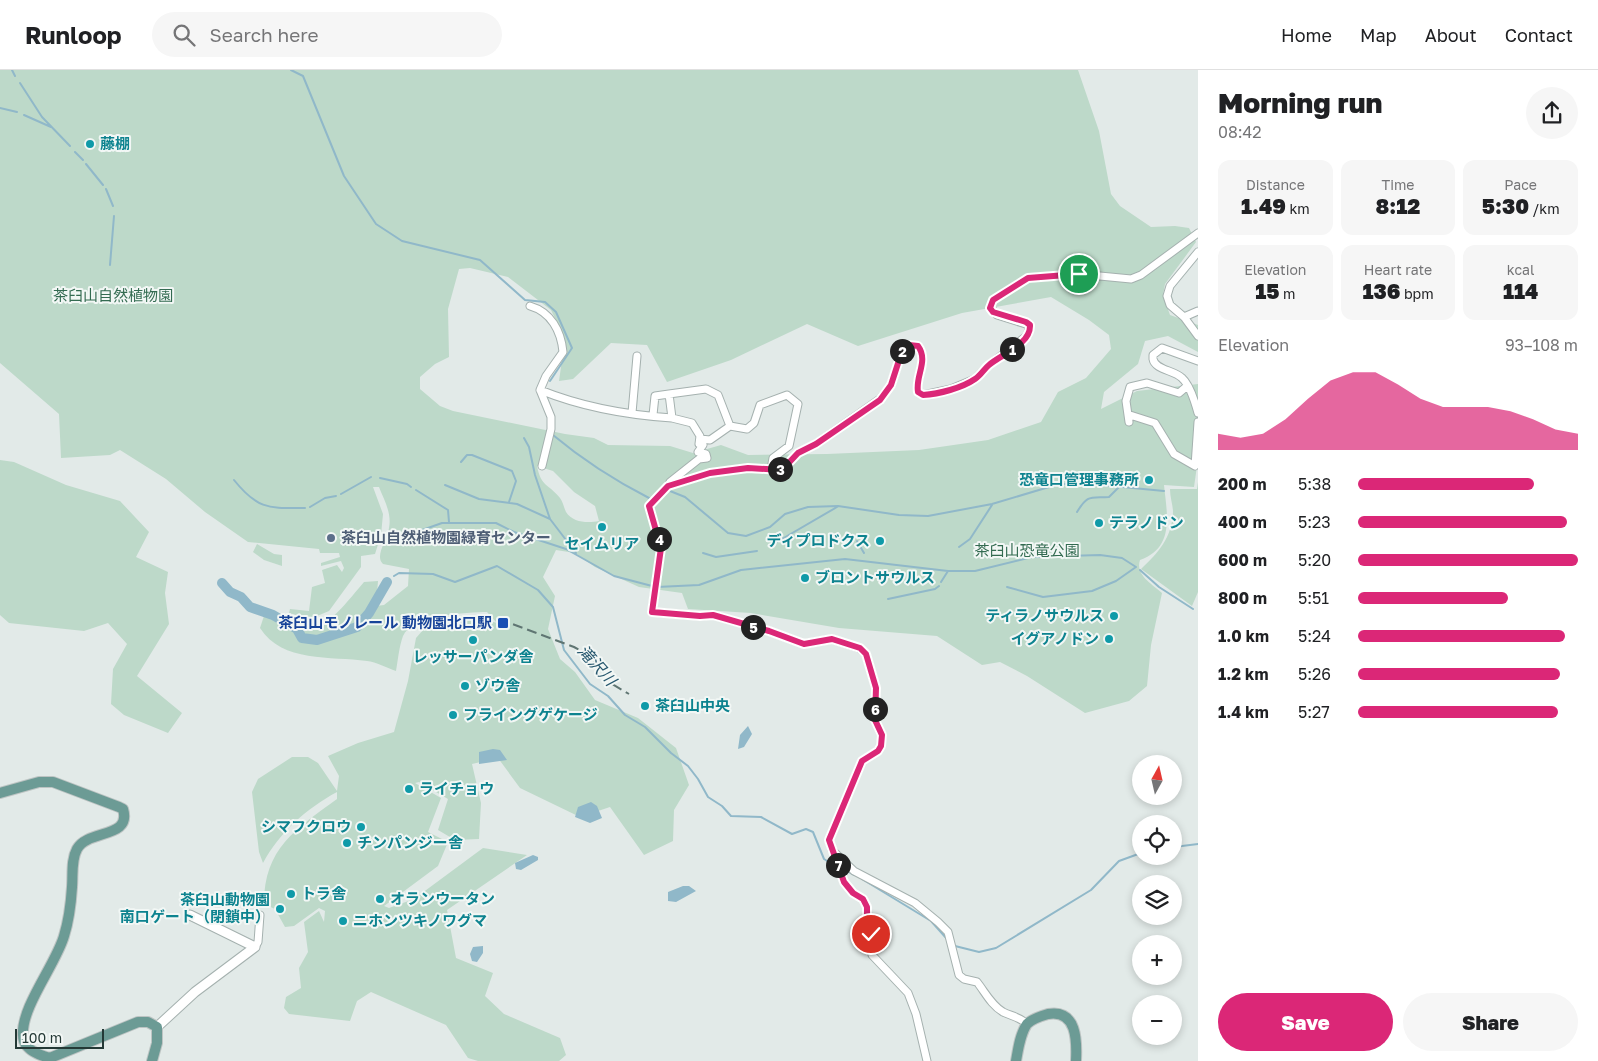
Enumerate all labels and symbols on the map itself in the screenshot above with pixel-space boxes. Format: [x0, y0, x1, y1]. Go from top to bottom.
place label: 藤棚 [100, 134, 130, 152]
marker: 藤棚 [84, 138, 96, 150]
pin [1058, 253, 1100, 295]
park label: 茶臼山自然植物園 [53, 286, 173, 304]
pin: 1 [1000, 336, 1024, 362]
pin: 2 [890, 338, 914, 364]
pin: 3 [768, 456, 792, 482]
place label: 恐竜口管理事務所 [1019, 470, 1139, 488]
marker: 恐竜口管理事務所 [1143, 474, 1155, 486]
place label: テラノドン [1109, 513, 1184, 531]
marker: テラノドン [1093, 517, 1105, 529]
marker: セイムリア [596, 521, 608, 533]
pin: 4 [646, 526, 672, 552]
place label: 茶臼山自然植物園緑育センター [341, 528, 551, 546]
place label: ディプロドクス [766, 531, 870, 549]
marker: 茶臼山自然植物園緑育センター [325, 532, 337, 544]
place label: セイムリア [565, 534, 639, 552]
marker: ディプロドクス [874, 535, 886, 547]
park label: 茶臼山恐竜公園 [974, 541, 1080, 559]
place label: ブロントサウルス [815, 568, 935, 586]
marker: ブロントサウルス [799, 572, 811, 584]
place label: ティラノサウルス [985, 606, 1104, 624]
marker: ティラノサウルス [1108, 610, 1120, 622]
place label: 茶臼山モノレール 動物園北口駅 [278, 613, 492, 631]
pin: 5 [740, 614, 766, 640]
marker: 茶臼山モノレール 動物園北口駅 [496, 616, 510, 630]
place label: イグアノドン [1011, 629, 1099, 647]
marker: イグアノドン [1103, 633, 1115, 645]
marker: レッサーパンダ舎 [467, 634, 479, 646]
water label: 滝沢川 [574, 640, 622, 691]
place label: レッサーパンダ舎 [413, 647, 534, 665]
place label: ゾウ舎 [475, 676, 521, 694]
marker: ゾウ舎 [459, 680, 471, 692]
place label: 茶臼山中央 [655, 696, 730, 714]
pin: 6 [862, 696, 888, 722]
marker: 茶臼山中央 [639, 700, 651, 712]
place label: フライングゲケージ [463, 705, 598, 723]
marker: フライングゲケージ [447, 709, 459, 721]
north arrow [1132, 755, 1182, 805]
place label: ライチョウ [419, 779, 494, 797]
marker: ライチョウ [403, 783, 415, 795]
place label: シマフクロウ [261, 817, 351, 835]
marker: シマフクロウ [355, 821, 367, 833]
place label: チンパンジー舎 [357, 833, 464, 851]
marker: チンパンジー舎 [341, 837, 353, 849]
pin: 7 [826, 852, 850, 878]
place label: トラ舎 [301, 884, 347, 902]
marker: トラ舎 [285, 888, 297, 900]
place label: オランウータン [390, 889, 495, 907]
place label: 茶臼山動物園 南口ゲート（閉鎖中） [120, 890, 270, 925]
marker: オランウータン [374, 893, 386, 905]
marker: 茶臼山動物園 南口ゲート（閉鎖中） [274, 903, 286, 915]
place label: ニホンツキノワグマ [353, 911, 487, 929]
pin [850, 913, 892, 955]
marker: ニホンツキノワグマ [337, 915, 349, 927]
scale bar [15, 1026, 104, 1049]

